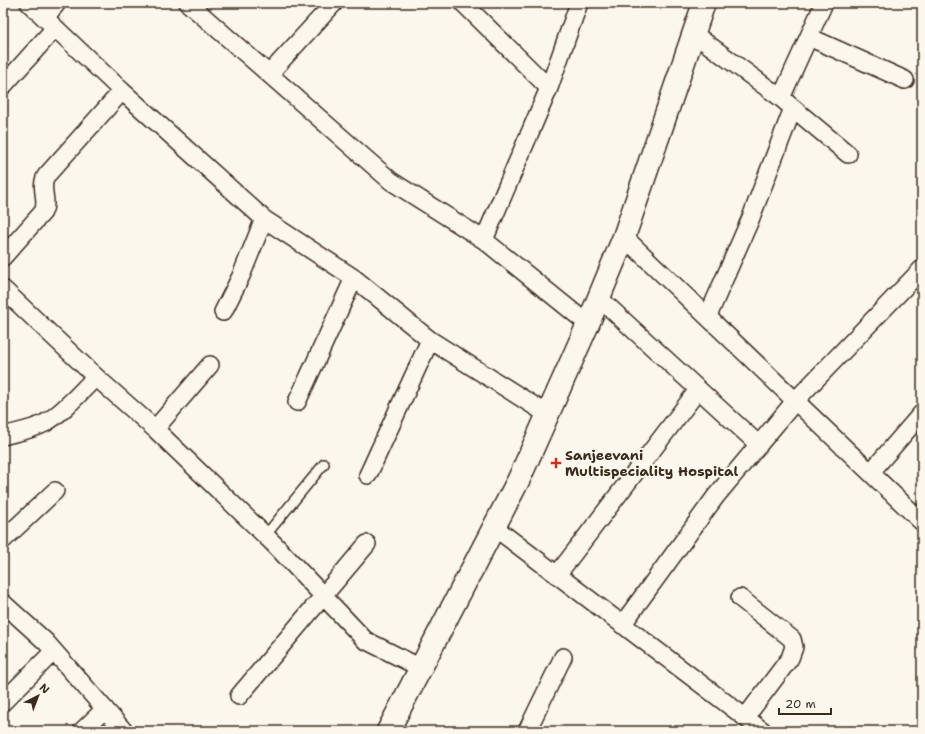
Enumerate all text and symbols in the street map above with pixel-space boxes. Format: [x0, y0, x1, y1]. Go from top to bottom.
place label: Sanjeevani Multispeciality Hospital [565, 446, 738, 480]
marker: Sanjeevani Multispeciality Hospital [550, 457, 562, 469]
north arrow [18, 676, 58, 716]
text: N [36, 680, 53, 698]
scale bar [779, 690, 831, 716]
text: 20 m [785, 696, 816, 712]

